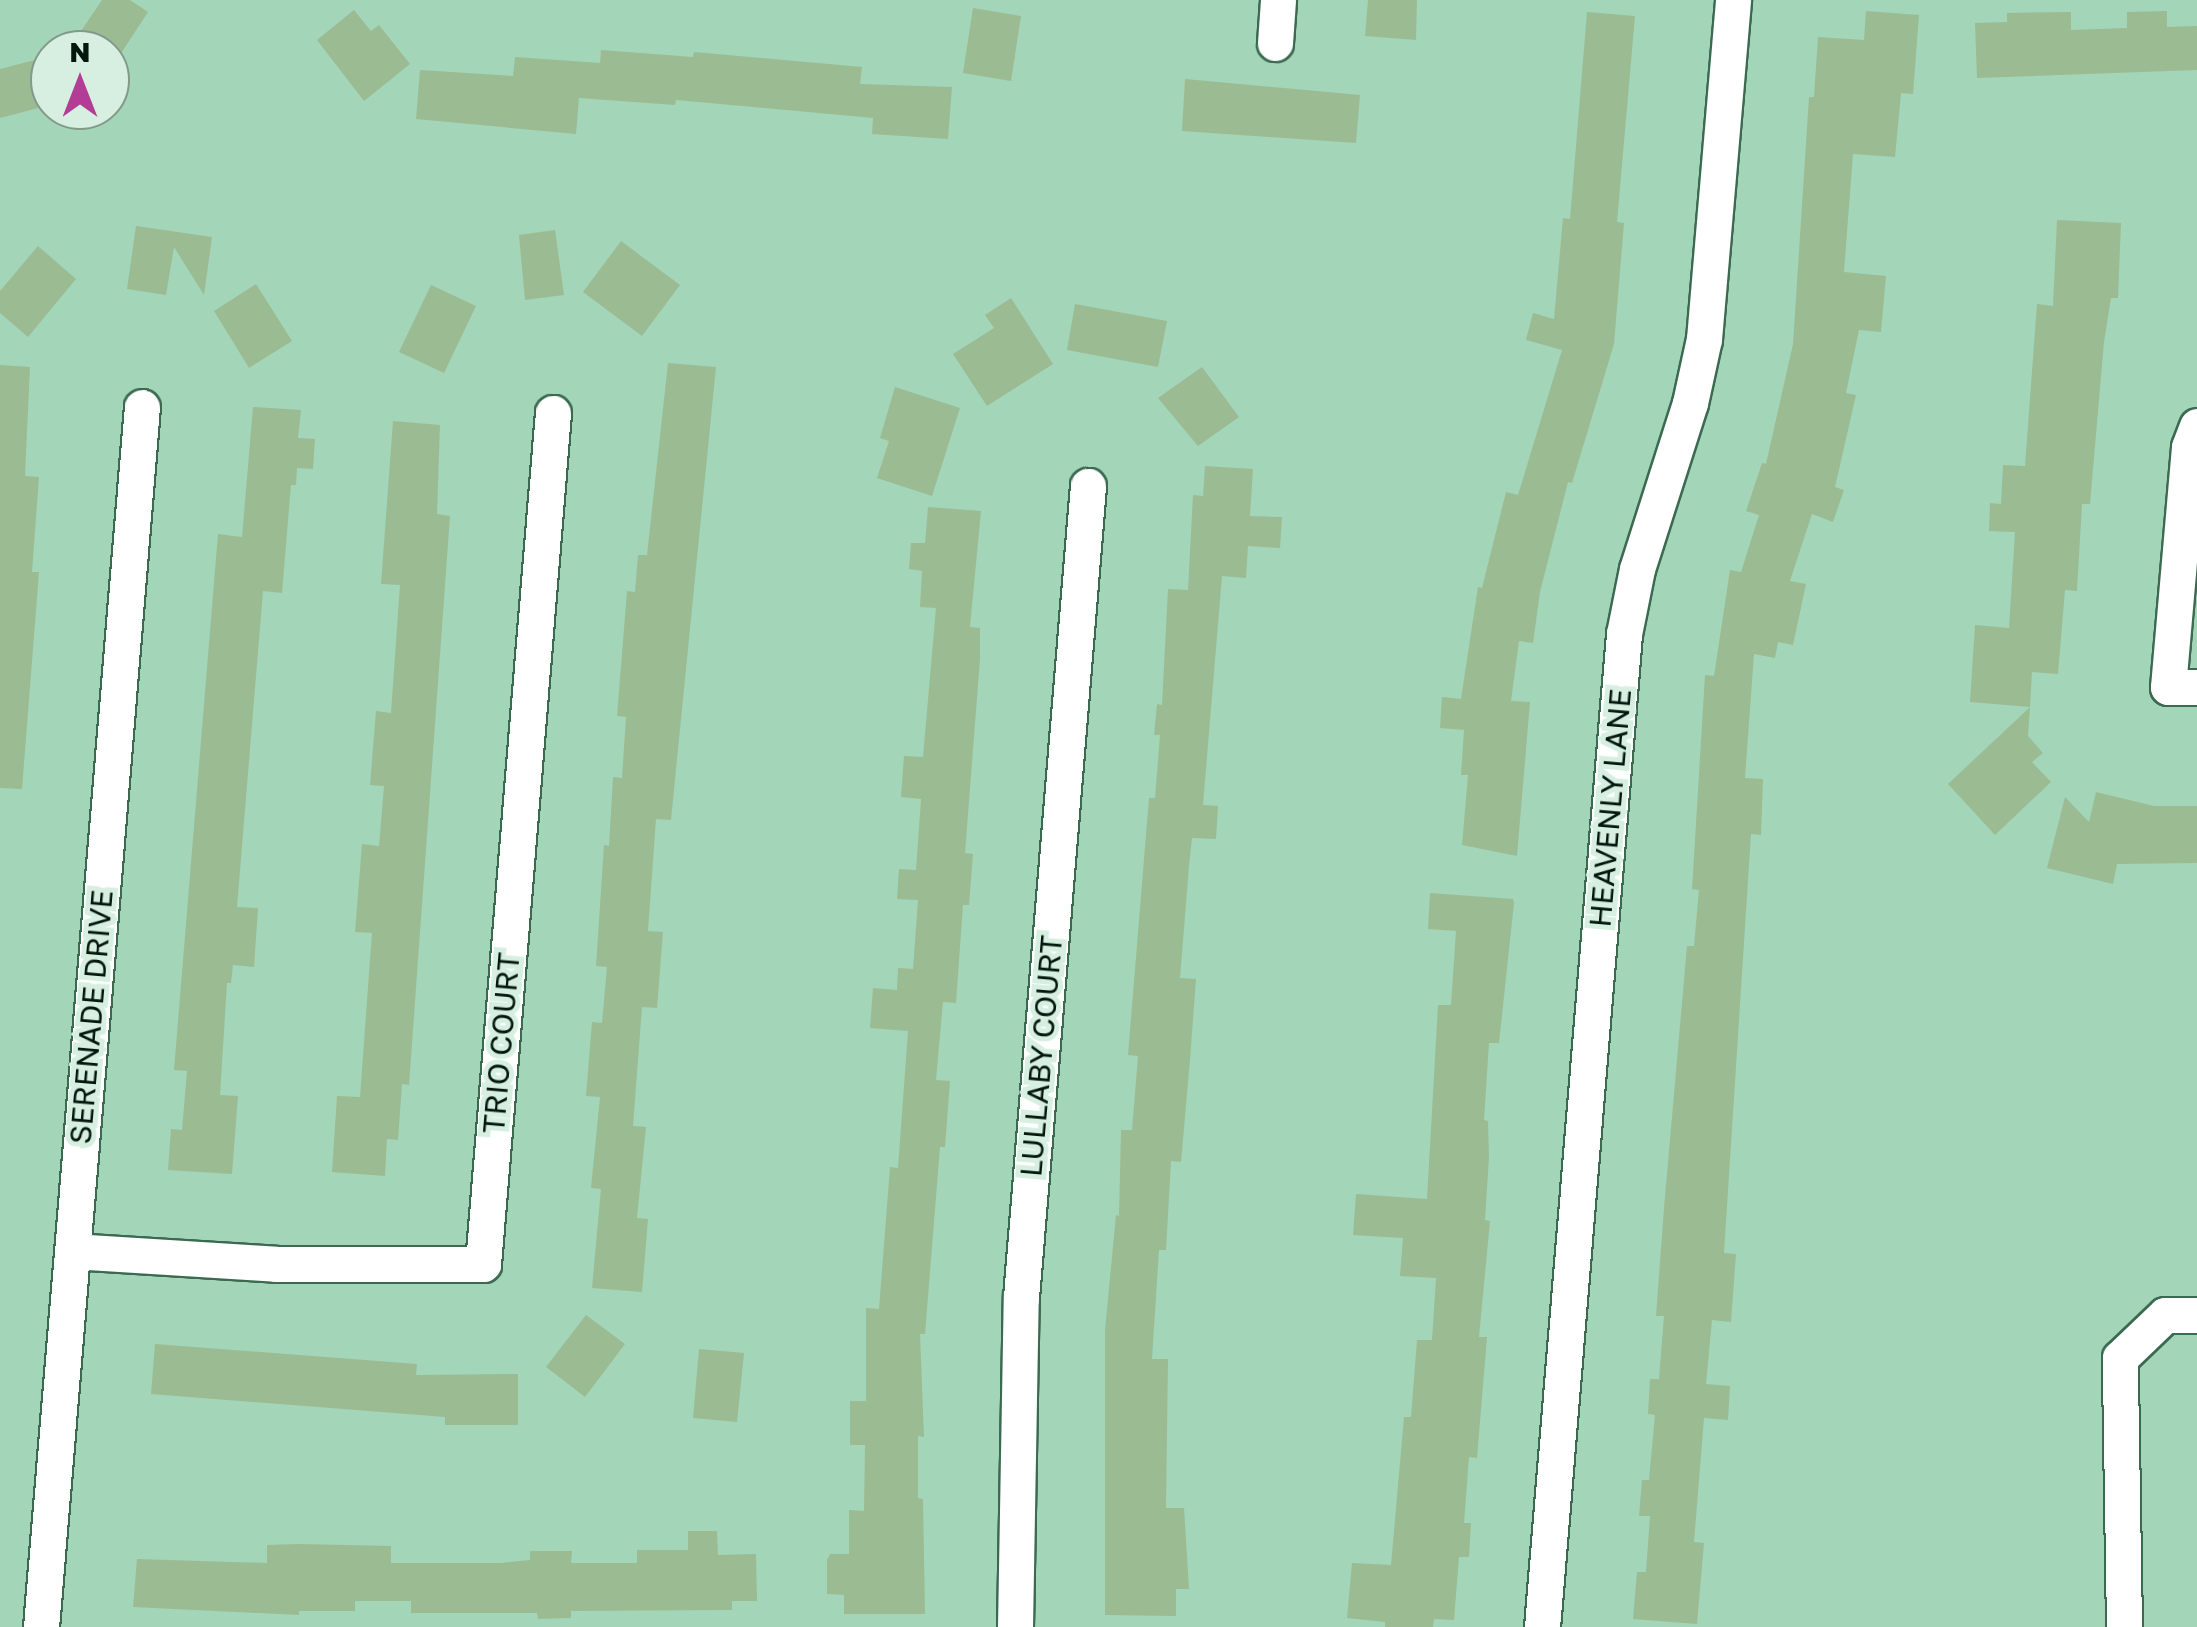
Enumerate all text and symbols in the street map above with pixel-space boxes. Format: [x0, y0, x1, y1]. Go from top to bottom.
north arrow [30, 30, 130, 130]
text: N [69, 35, 91, 68]
street label: HEAVENLY LANE [1582, 687, 1638, 929]
street label: SERENADE DRIVE [62, 888, 120, 1146]
street label: LULLABY COURT [1013, 934, 1069, 1178]
street label: TRIO COURT [475, 951, 527, 1135]

